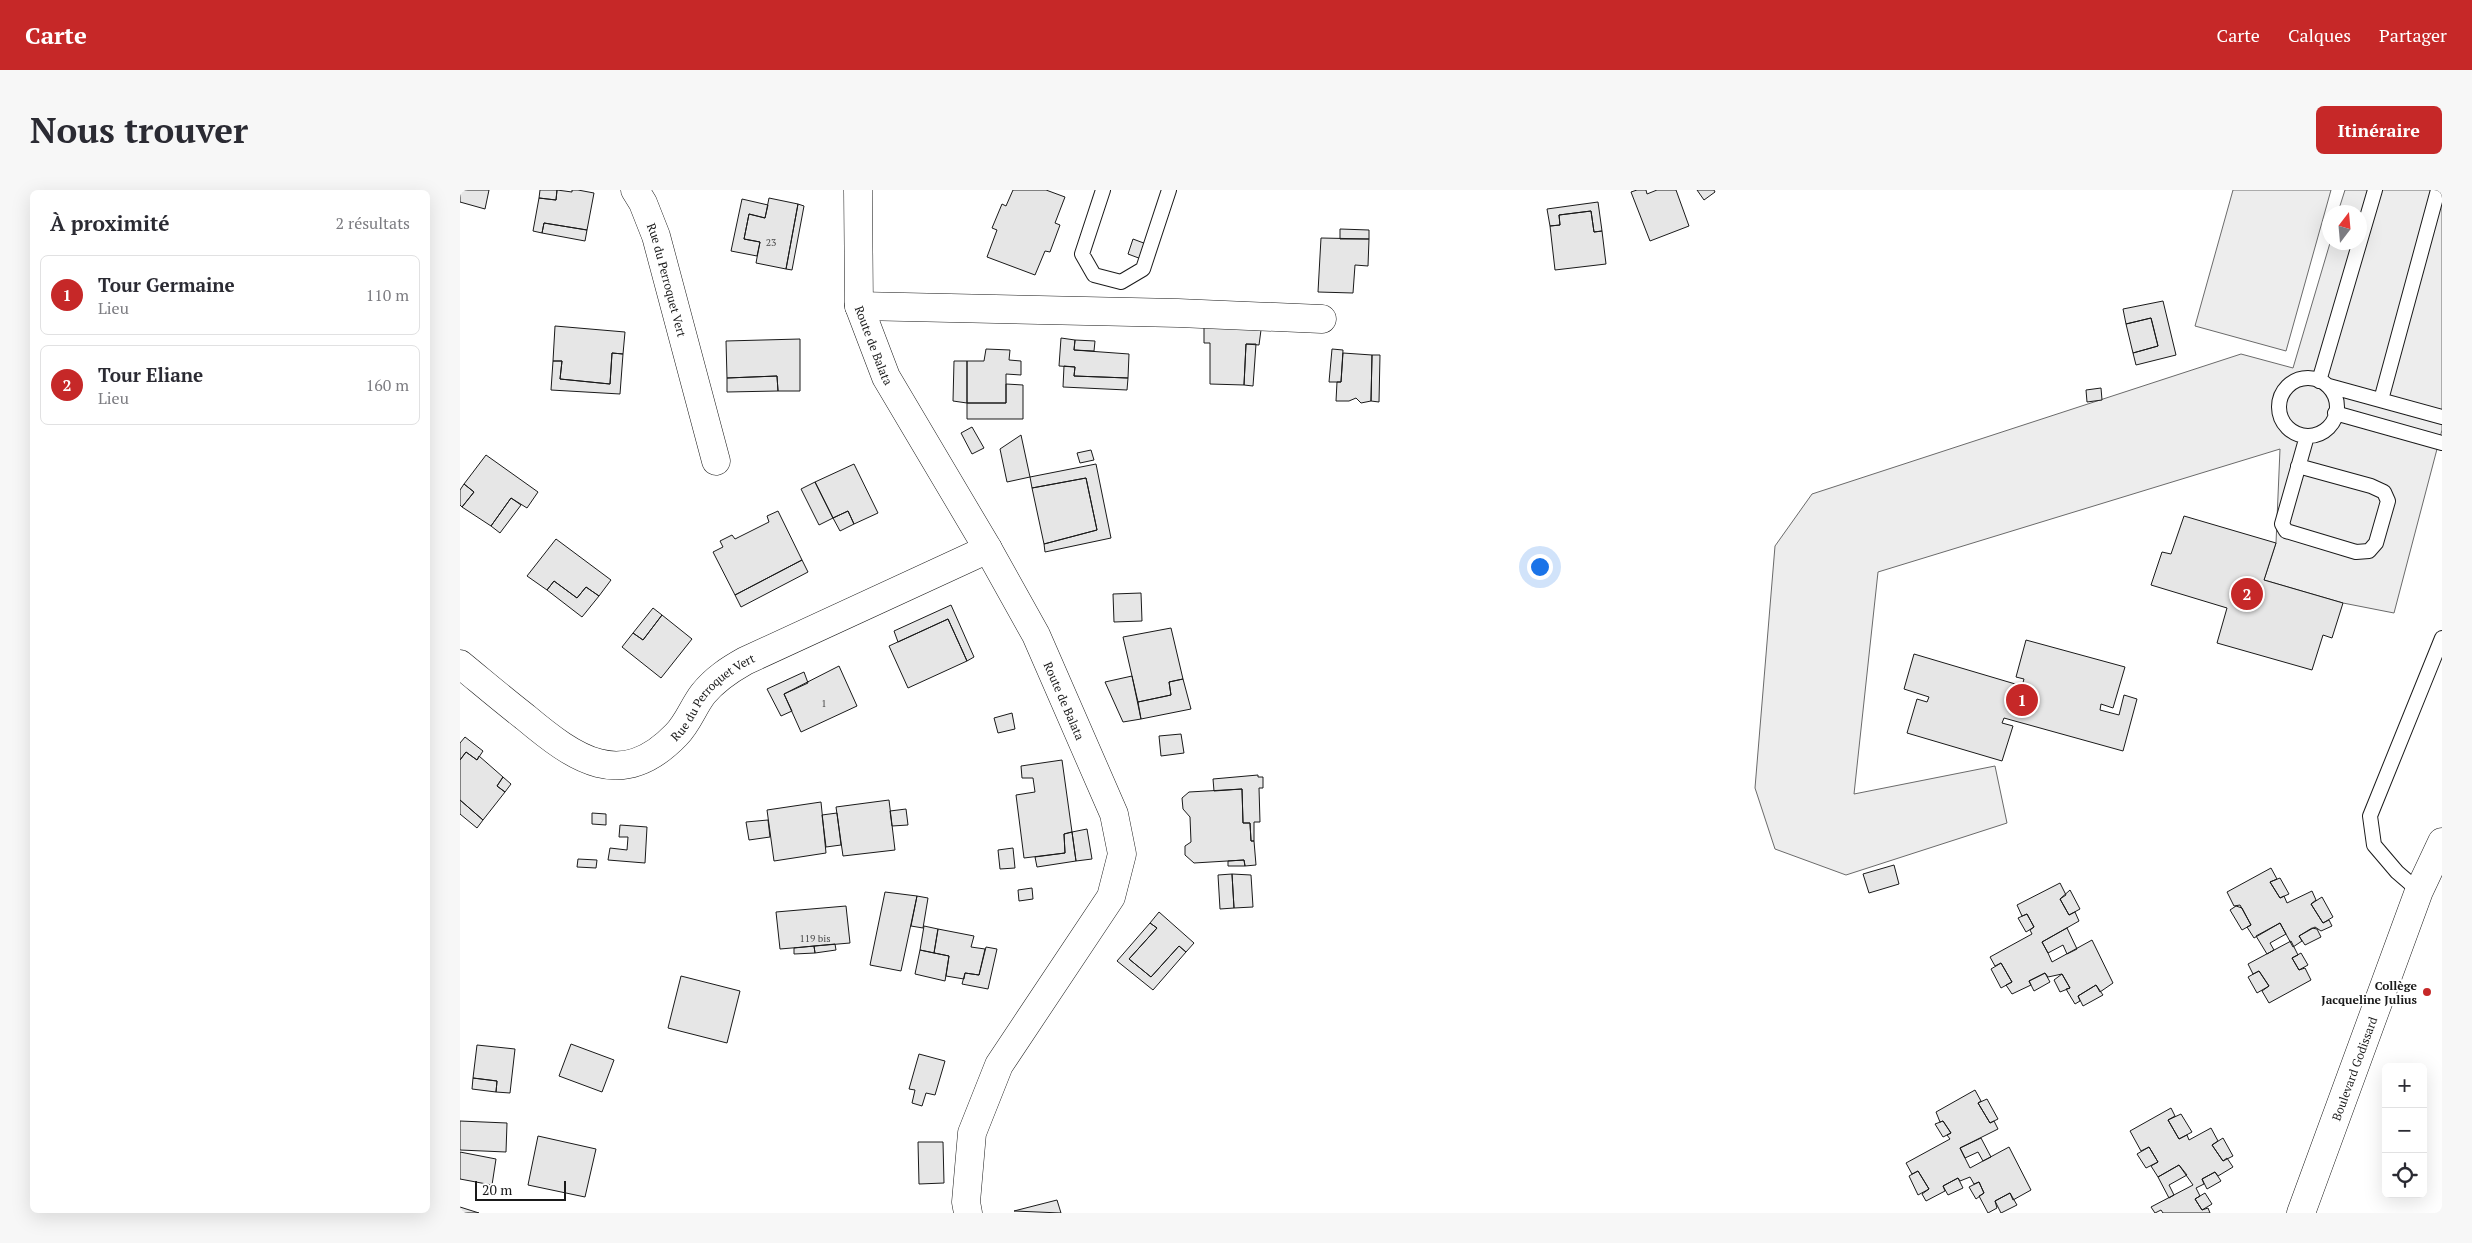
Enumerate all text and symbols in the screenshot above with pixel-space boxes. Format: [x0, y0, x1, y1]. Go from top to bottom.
text: Carte [25, 19, 87, 51]
text: Carte [2217, 23, 2260, 47]
text: Calques [2288, 23, 2351, 47]
text: Partager [2379, 23, 2447, 47]
button: Itinéraire [2316, 106, 2442, 154]
text: Nous trouver [30, 107, 248, 153]
north arrow [2322, 205, 2367, 250]
text: À proximité [50, 209, 170, 237]
text: 2 résultats [336, 212, 410, 234]
street label: Rue du Perroquet Vert [644, 221, 690, 339]
house number: 23 [766, 236, 776, 249]
text: Tour Germaine [98, 272, 235, 297]
text: 1 [62, 284, 72, 306]
text: 110 m [366, 284, 409, 306]
text: Lieu [98, 297, 129, 319]
street label: Route de Balata [852, 303, 896, 388]
text: Tour Eliane [98, 362, 203, 387]
text: 2 [62, 374, 72, 396]
text: 160 m [366, 374, 409, 396]
text: Lieu [98, 387, 129, 409]
your location [1527, 554, 1553, 580]
pin: 2 [2231, 575, 2263, 613]
street label: Rue du Perroquet Vert [667, 650, 757, 744]
street label: Route de Balata [1041, 659, 1088, 742]
pin: 1 [2006, 681, 2038, 719]
house number: 1 [821, 697, 827, 710]
house number: 119 bis [799, 932, 831, 945]
place label: Collège Jacqueline Julius [2321, 978, 2418, 1007]
marker: Collège Jacqueline Julius [2421, 986, 2433, 998]
street label: Boulevard Godissard [2328, 1014, 2380, 1122]
map controls [2382, 1063, 2427, 1198]
button: + [2382, 1063, 2427, 1108]
button: − [2382, 1108, 2427, 1153]
button: locate [2382, 1153, 2427, 1198]
scale bar [475, 1178, 566, 1201]
text: 20 m [482, 1180, 512, 1199]

